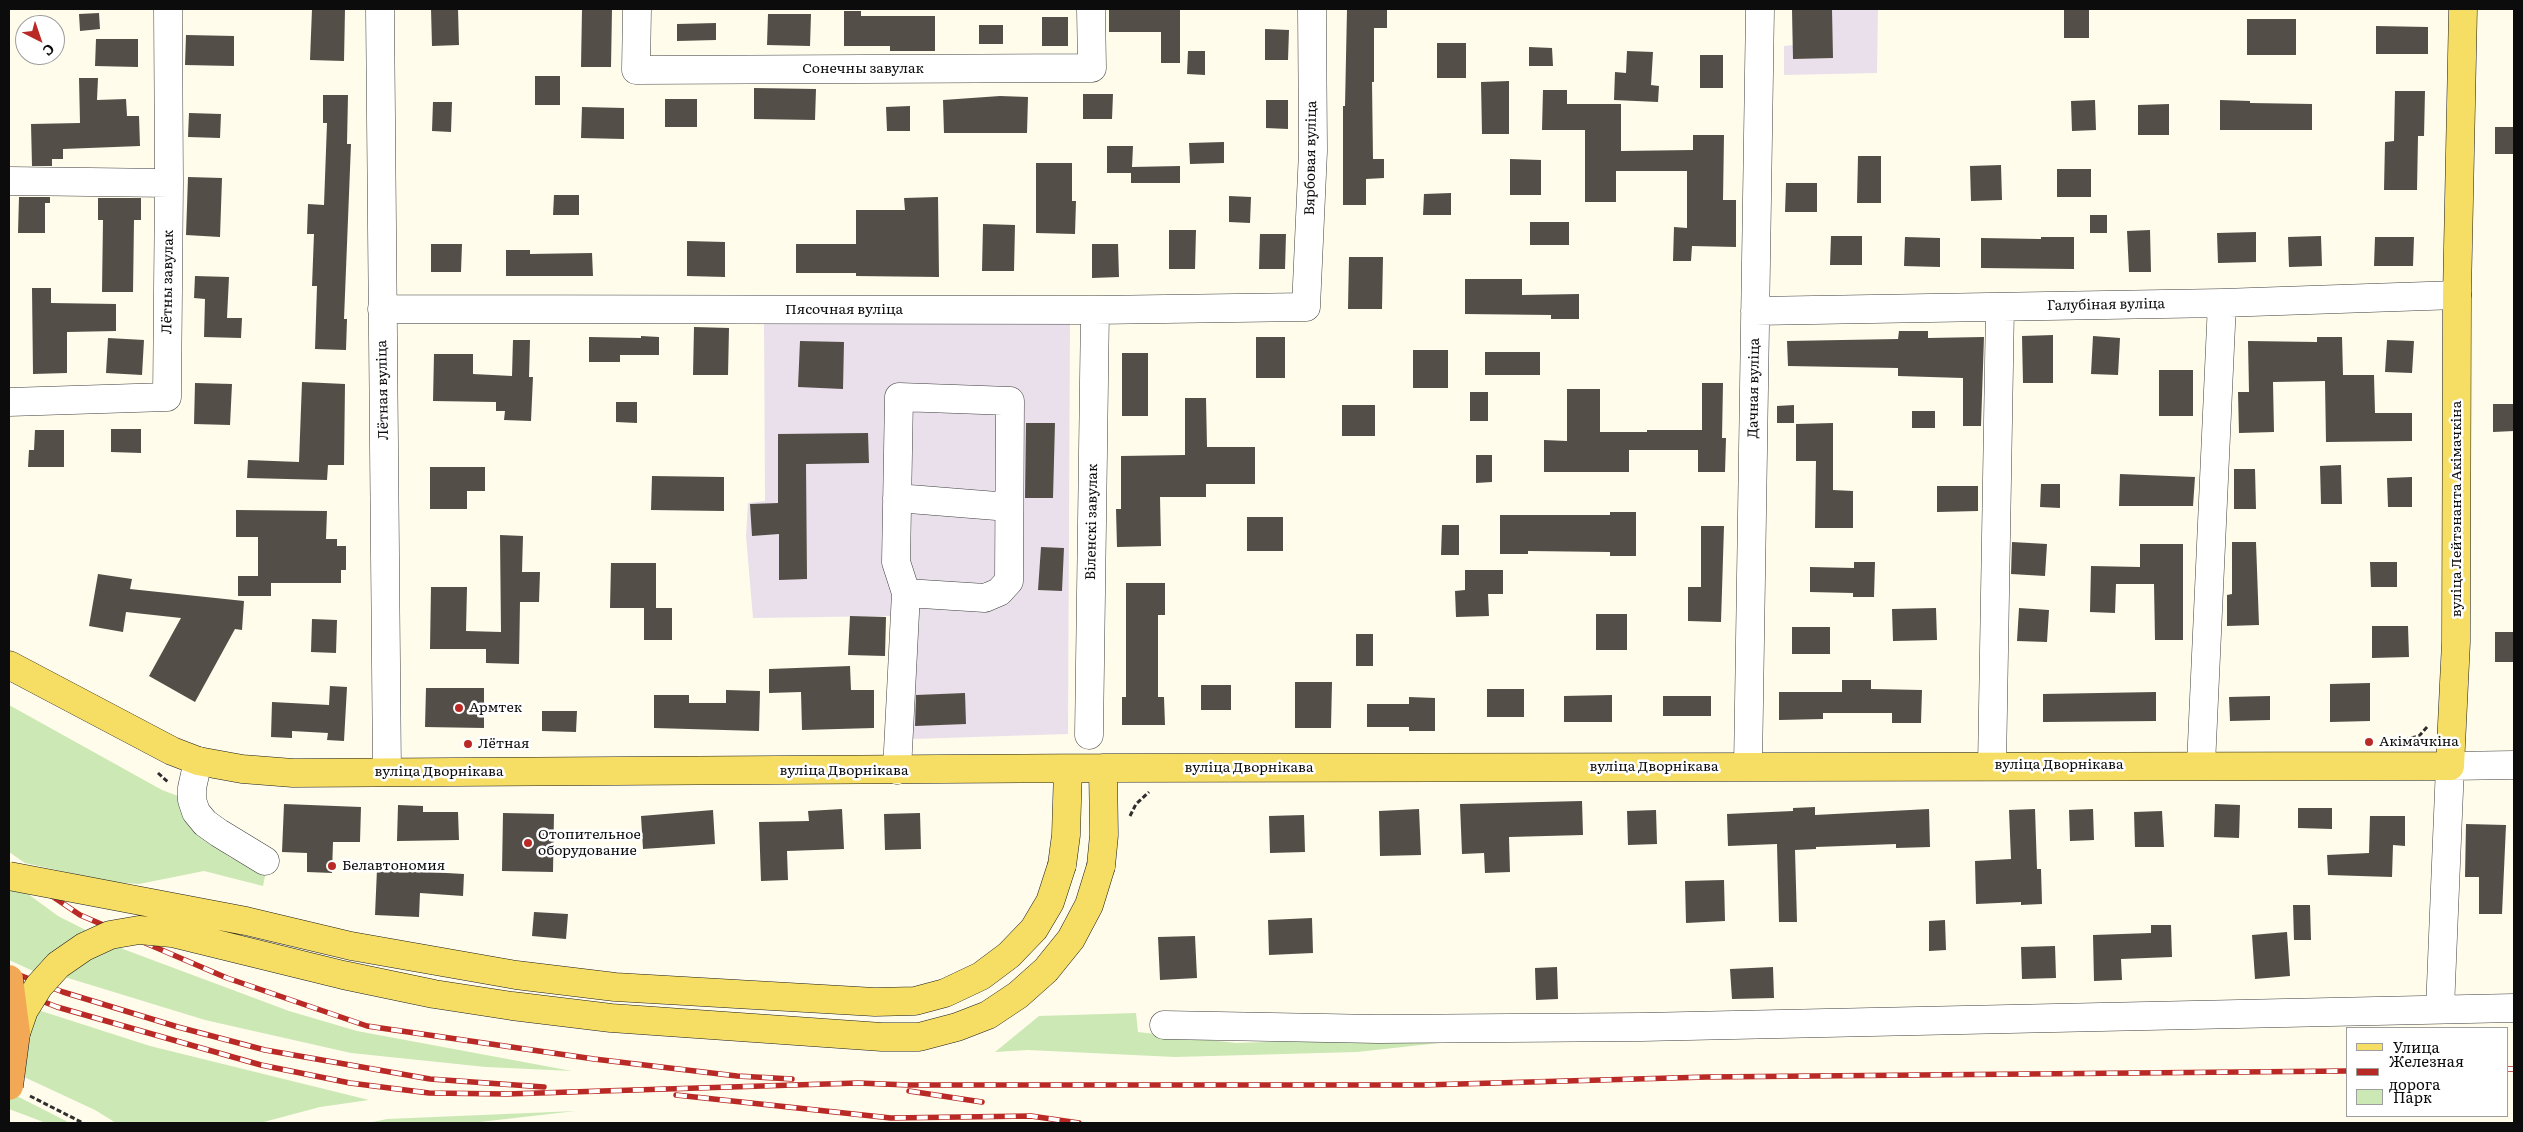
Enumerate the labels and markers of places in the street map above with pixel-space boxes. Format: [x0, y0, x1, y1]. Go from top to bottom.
place label: Армтек [469, 700, 522, 716]
marker: Армтек [453, 702, 465, 714]
place label: Акімачкіна [2379, 734, 2459, 750]
place label: Лётная [478, 736, 530, 752]
marker: Акімачкіна [2363, 736, 2375, 748]
marker: Лётная [462, 738, 474, 750]
place label: Отопительное оборудование [538, 827, 641, 860]
marker: Отопительное оборудование [522, 837, 534, 849]
place label: Белавтономия [342, 858, 445, 874]
marker: Белавтономия [326, 860, 338, 872]

